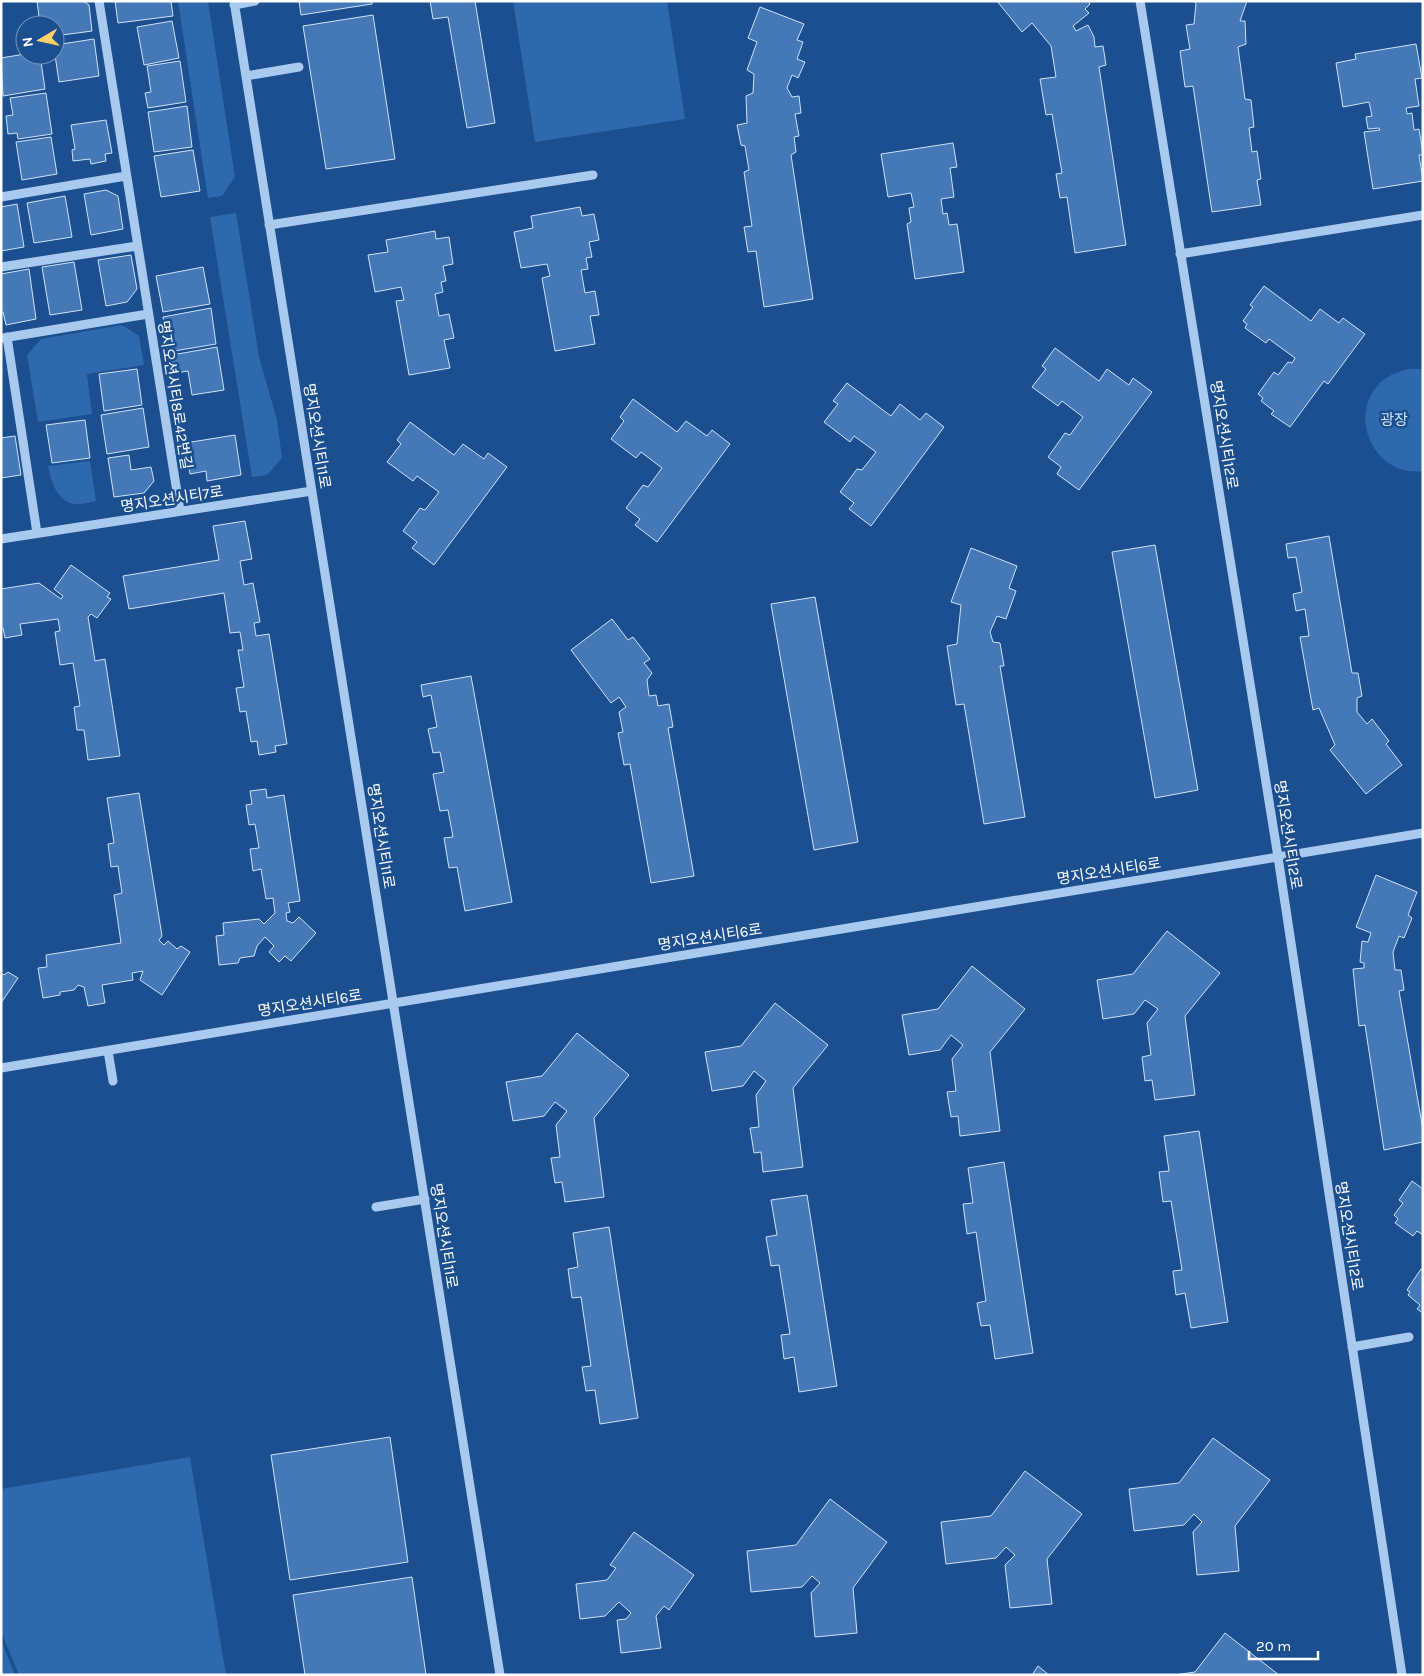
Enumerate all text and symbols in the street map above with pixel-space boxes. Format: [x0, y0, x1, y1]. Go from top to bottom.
north arrow [15, 15, 65, 65]
text: N [18, 36, 37, 48]
street label: 명지오션시티8로42번길 [154, 319, 196, 471]
street label: 명지오션시티12로 [1206, 379, 1242, 491]
street label: 명지오션시티11로 [300, 382, 334, 490]
park label: 광장 [1380, 411, 1408, 429]
street label: 명지오션시티7로 [119, 482, 225, 516]
street label: 명지오션시티12로 [1270, 779, 1306, 891]
street label: 명지오션시티11로 [364, 782, 398, 890]
street label: 명지오션시티6로 [1056, 854, 1162, 888]
street label: 명지오션시티6로 [657, 920, 763, 954]
street label: 명지오션시티6로 [257, 986, 363, 1020]
street label: 명지오션시티12로 [1331, 1180, 1367, 1292]
street label: 명지오션시티11로 [427, 1182, 461, 1290]
scale bar [1249, 1628, 1318, 1660]
text: 20 m [1256, 1637, 1291, 1655]

